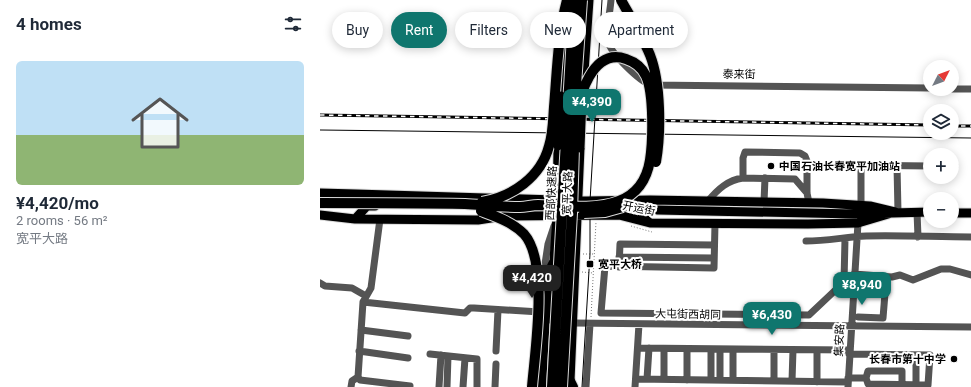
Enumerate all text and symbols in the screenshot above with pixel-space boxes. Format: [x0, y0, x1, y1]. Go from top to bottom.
chip: Buy [332, 12, 383, 48]
chip: Rent [391, 12, 447, 48]
chip: Filters [455, 12, 522, 48]
chip: New [530, 12, 586, 48]
chip: Apartment [594, 12, 688, 48]
icon: filters [282, 13, 304, 35]
text: 4 homes [16, 14, 82, 34]
north arrow [923, 60, 959, 96]
map controls [923, 60, 959, 228]
street label: 泰来街 [722, 68, 756, 81]
icon: home [124, 87, 196, 159]
pin: ¥4,390 [559, 89, 625, 123]
text: ¥4,390 [572, 94, 612, 109]
button: layers [923, 104, 959, 140]
button: + [923, 148, 959, 184]
place label: 中国石油长春宽平加油站 [779, 160, 900, 173]
marker: 中国石油长春宽平加油站 [766, 161, 776, 171]
street label: 西部快速路 [544, 165, 559, 221]
street label: 宽平大路 [560, 171, 575, 215]
button: − [923, 192, 959, 228]
text: ¥4,420/mo [16, 193, 99, 213]
street label: 开运街 [621, 199, 656, 218]
text: 2 rooms · 56 m² [16, 213, 108, 228]
text: 宽平大路 [16, 231, 68, 246]
place label: 宽平大桥 [598, 258, 642, 271]
marker: 宽平大桥 [585, 259, 595, 269]
pin: ¥4,420 [499, 265, 565, 299]
text: ¥4,420 [512, 270, 552, 285]
pin: ¥8,940 [829, 272, 895, 306]
text: ¥8,940 [842, 277, 882, 292]
pin: ¥6,430 [739, 302, 805, 336]
street label: 大屯街西胡同 [655, 307, 721, 322]
text: ¥6,430 [752, 307, 792, 322]
street label: 集安路 [832, 323, 847, 357]
place label: 长春市第十中学 [869, 353, 946, 366]
marker: 长春市第十中学 [949, 354, 959, 364]

